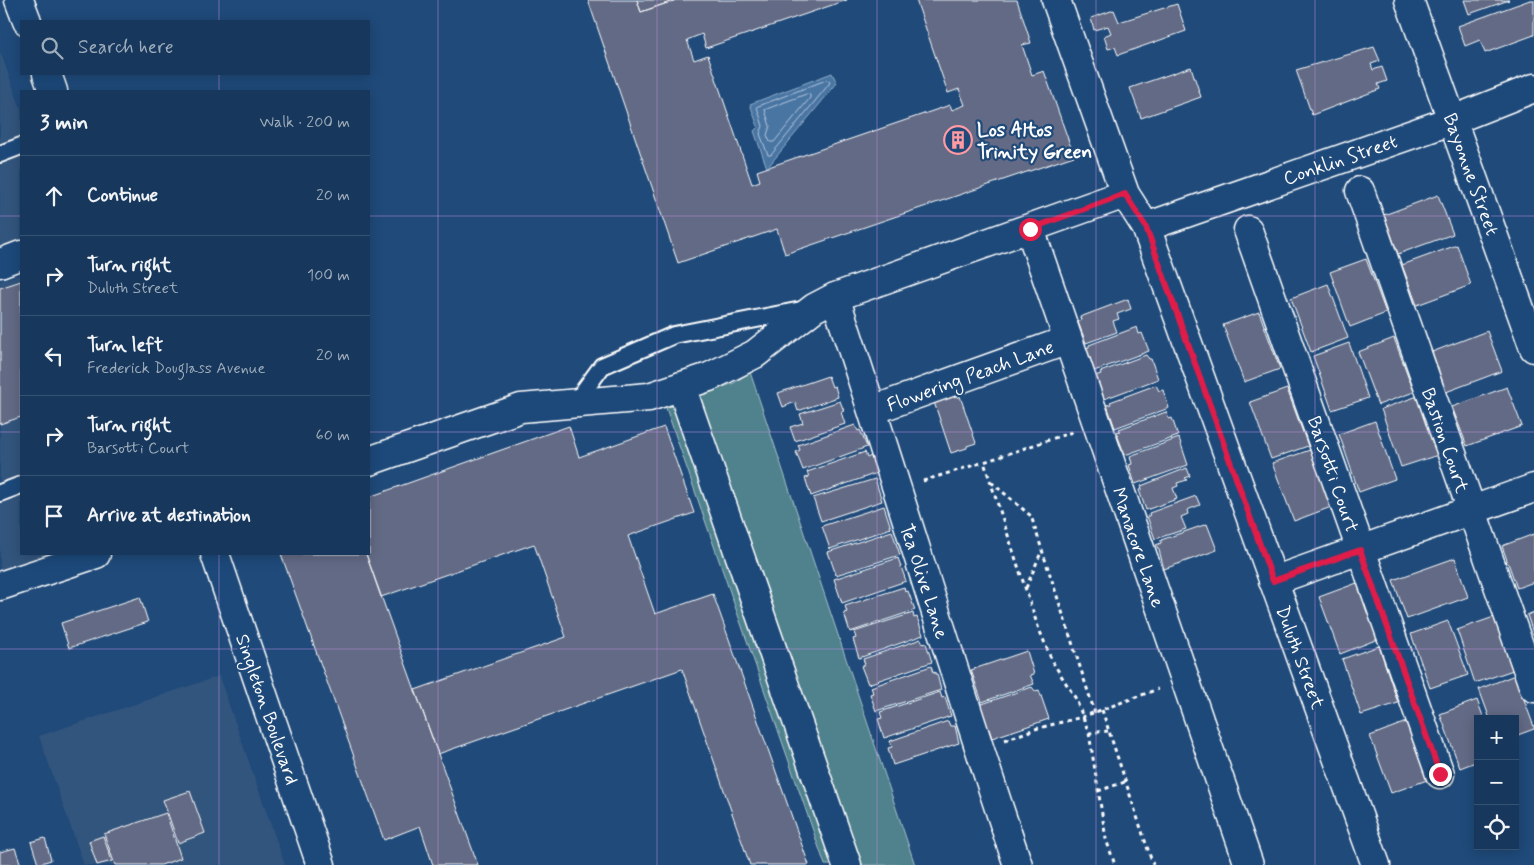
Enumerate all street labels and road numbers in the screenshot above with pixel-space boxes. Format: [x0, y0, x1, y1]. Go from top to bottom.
street label: Bayonne Street [1437, 110, 1504, 239]
street label: Conklin Street [1280, 129, 1401, 192]
street label: Flowering Peach Lane [883, 335, 1058, 420]
street label: Bastion Court [1415, 385, 1474, 496]
street label: Barsotti Court [1301, 413, 1364, 536]
street label: Manacore Lane [1105, 484, 1170, 611]
street label: Tea Olive Lane [893, 521, 954, 642]
street label: Duluth Street [1269, 602, 1330, 713]
street label: Singleton Boulevard [227, 631, 304, 789]

